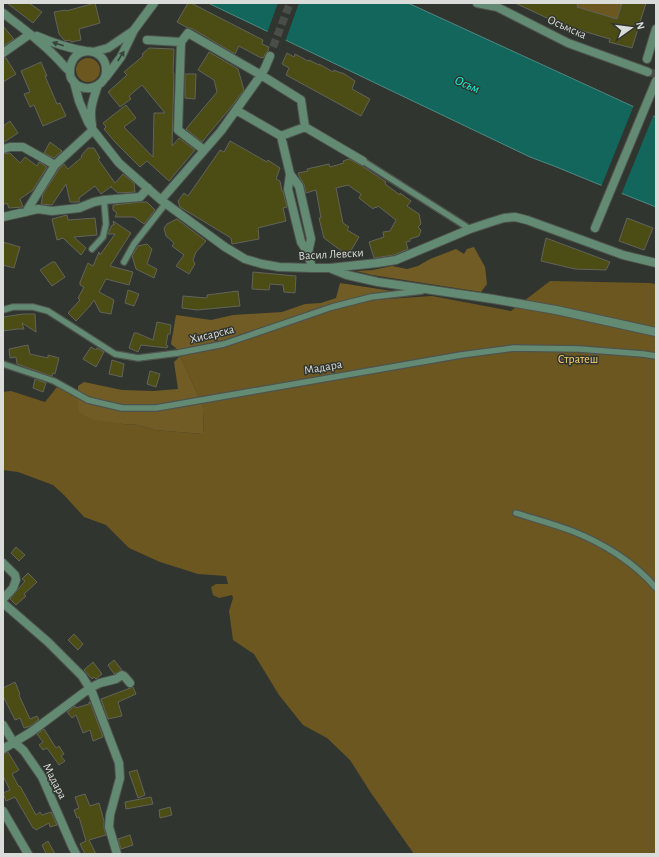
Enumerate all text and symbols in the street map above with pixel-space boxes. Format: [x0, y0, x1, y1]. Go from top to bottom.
north arrow [611, 8, 651, 48]
street label: Осъмска [546, 13, 589, 41]
text: N [634, 21, 646, 31]
one-way arrow [52, 41, 64, 47]
one-way arrow [117, 51, 125, 61]
water label: Осъм [453, 74, 481, 96]
street label: Васил Левски [298, 246, 364, 262]
street label: Хисарска [189, 323, 236, 345]
park label: Стратеш [558, 353, 598, 365]
street label: Мадара [303, 358, 343, 376]
street label: Мадара [41, 761, 69, 801]

